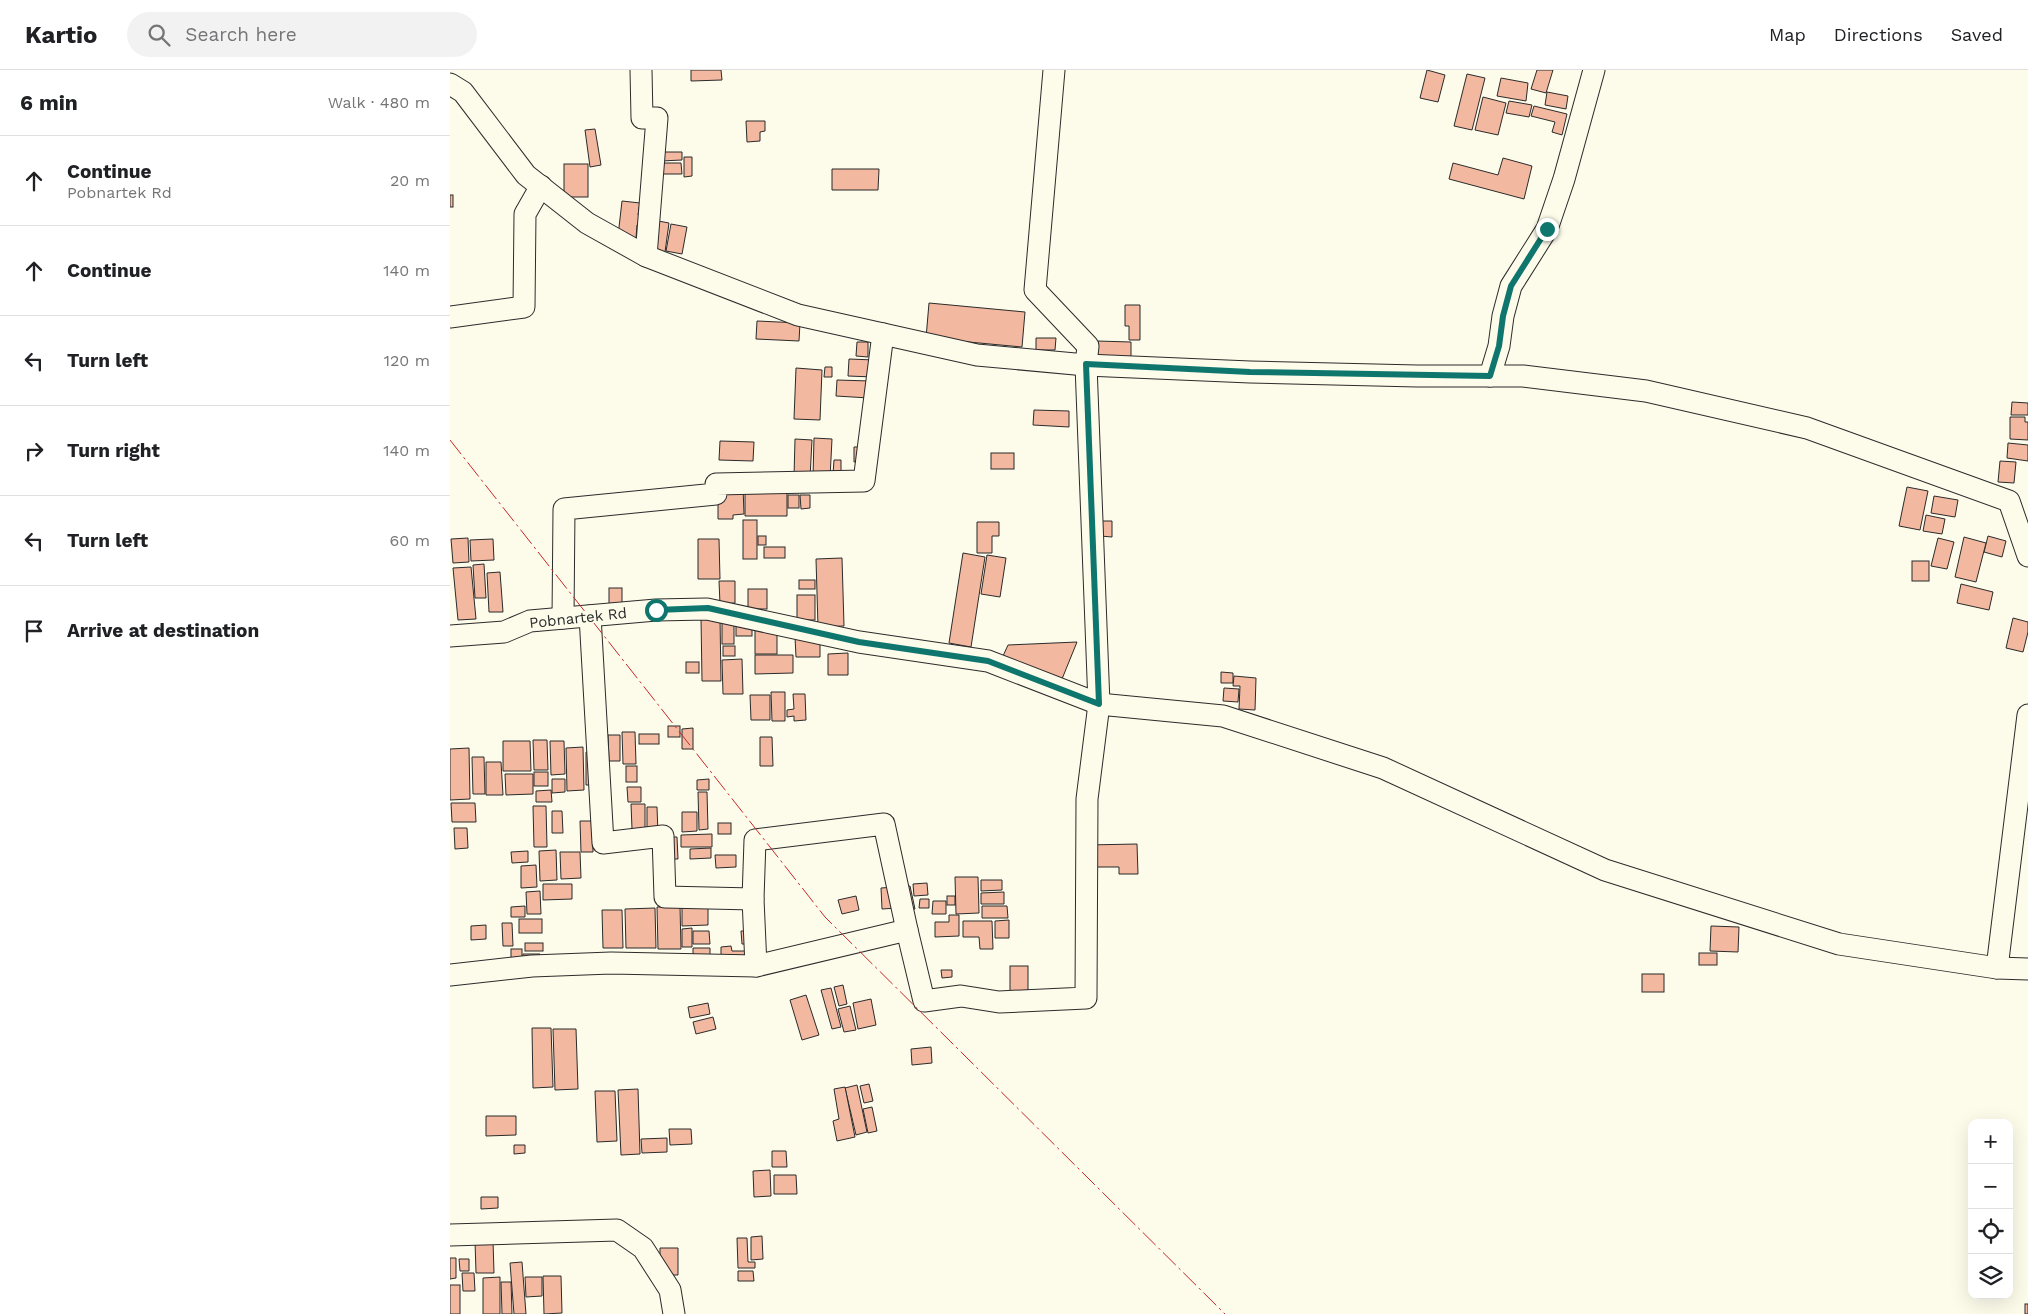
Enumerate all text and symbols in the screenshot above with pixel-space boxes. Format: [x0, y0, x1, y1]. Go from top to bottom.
search box [127, 12, 477, 57]
text: Kartio [25, 21, 97, 49]
icon: search [145, 21, 173, 49]
text: Search here [185, 23, 297, 46]
text: Map [1769, 24, 1806, 45]
text: Directions [1834, 24, 1923, 45]
text: Saved [1951, 24, 2003, 45]
text: 6 min [20, 90, 78, 115]
text: Walk · 480 m [328, 93, 430, 112]
text: Continue [67, 160, 151, 183]
icon: ahead [20, 167, 48, 195]
text: 20 m [390, 171, 430, 190]
text: Pobnartek Rd [67, 183, 172, 202]
route end [1536, 218, 1559, 241]
icon: ahead [20, 257, 48, 285]
text: Continue [67, 259, 151, 282]
text: 140 m [383, 261, 430, 280]
icon: left [20, 347, 48, 375]
text: Turn left [67, 349, 148, 372]
text: 120 m [384, 351, 430, 370]
icon: right [20, 437, 48, 465]
text: Turn right [67, 439, 160, 462]
text: 140 m [383, 441, 430, 460]
icon: left [20, 527, 48, 555]
text: Turn left [67, 529, 148, 552]
text: 60 m [390, 531, 430, 550]
route start [645, 599, 668, 622]
street label: Pobnartek Rd [528, 604, 628, 632]
icon: arrive [20, 617, 48, 645]
text: Arrive at destination [67, 619, 259, 642]
map controls [1968, 1119, 2013, 1299]
button: + [1968, 1119, 2013, 1164]
button: − [1968, 1164, 2013, 1209]
button: locate [1968, 1209, 2013, 1254]
button: layers [1968, 1254, 2013, 1299]

